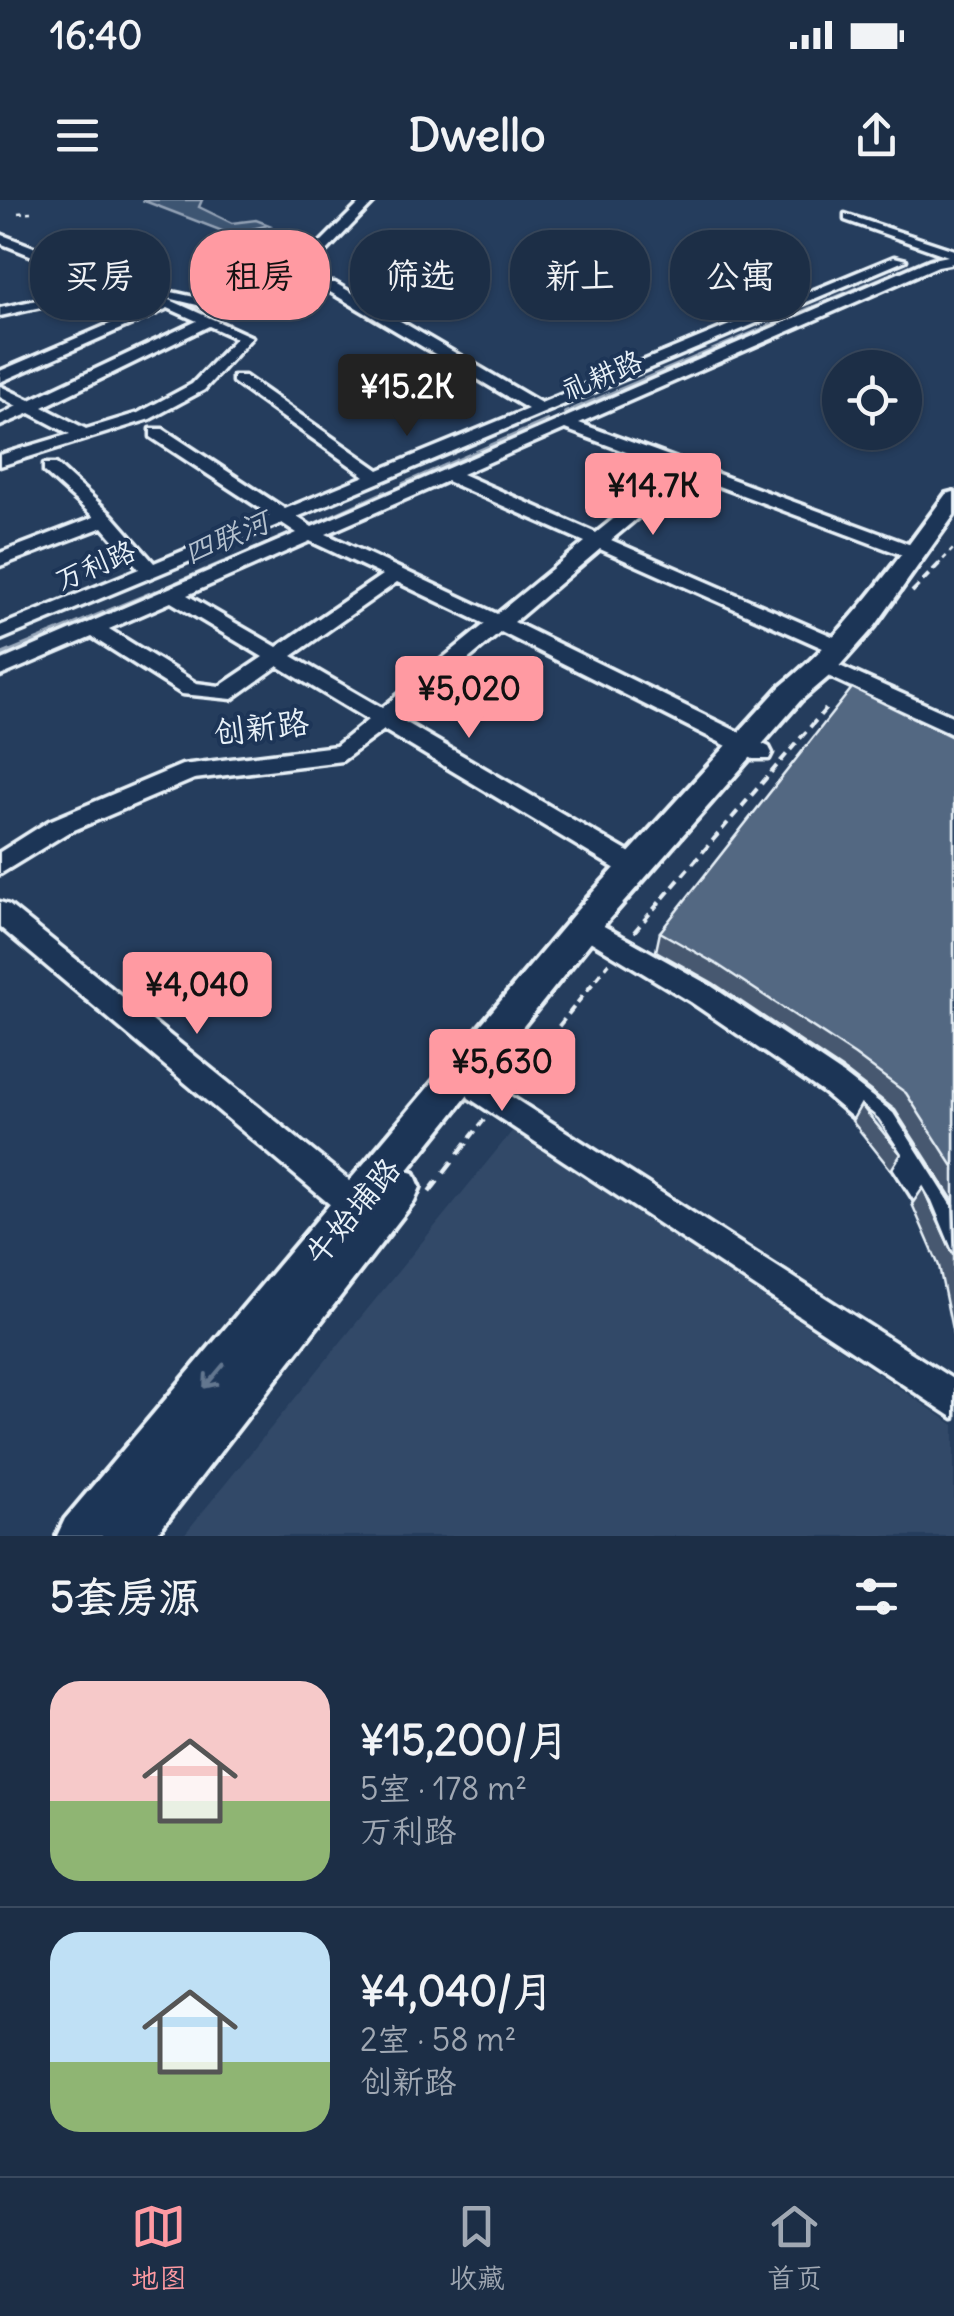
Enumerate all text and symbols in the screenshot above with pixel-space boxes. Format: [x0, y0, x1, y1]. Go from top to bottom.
text: 16:40 [50, 12, 143, 59]
text: Dwello [409, 107, 545, 163]
icon: menu [50, 108, 105, 163]
icon: share [849, 108, 904, 163]
chip: 买房 [30, 230, 170, 320]
chip: 租房 [190, 230, 330, 320]
chip: 筛选 [350, 230, 490, 320]
chip: 新上 [510, 230, 650, 320]
chip: 公寓 [670, 230, 810, 320]
street label: 礼耕路 [556, 342, 648, 408]
map controls [822, 350, 922, 450]
button: locate [822, 350, 922, 450]
pin: ¥15.2K [326, 354, 488, 439]
text: ¥15.2K [360, 366, 454, 407]
pin: ¥14.7K [572, 453, 734, 538]
text: ¥14.7K [607, 465, 699, 506]
water label: 四联河 [177, 500, 279, 572]
street label: 万利路 [49, 532, 141, 598]
pin: ¥5,020 [388, 656, 550, 741]
text: ¥5,020 [417, 668, 521, 709]
street label: 创新路 [211, 701, 311, 753]
pin: ¥4,040 [116, 952, 278, 1037]
text: ¥4,040 [145, 964, 249, 1005]
pin: ¥5,630 [421, 1029, 583, 1114]
text: ¥5,630 [451, 1041, 553, 1082]
street label: 牛始埔路 [295, 1149, 409, 1273]
one-way arrow [203, 1363, 225, 1389]
icon: filters [849, 1569, 904, 1624]
text: 5套房源 [50, 1571, 200, 1623]
text: ¥15,200/月 [360, 1714, 569, 1766]
icon: home [130, 1721, 250, 1841]
text: 5室 · 178 m² [360, 1768, 527, 1809]
text: 万利路 [360, 1810, 456, 1851]
text: ¥4,040/月 [360, 1965, 554, 2017]
icon: home [130, 1972, 250, 2092]
text: 2室 · 58 m² [360, 2019, 516, 2060]
text: 创新路 [360, 2061, 456, 2102]
tab: 地图 [131, 2199, 187, 2296]
tab: 收藏 [449, 2199, 505, 2296]
tab: 首页 [767, 2199, 823, 2296]

